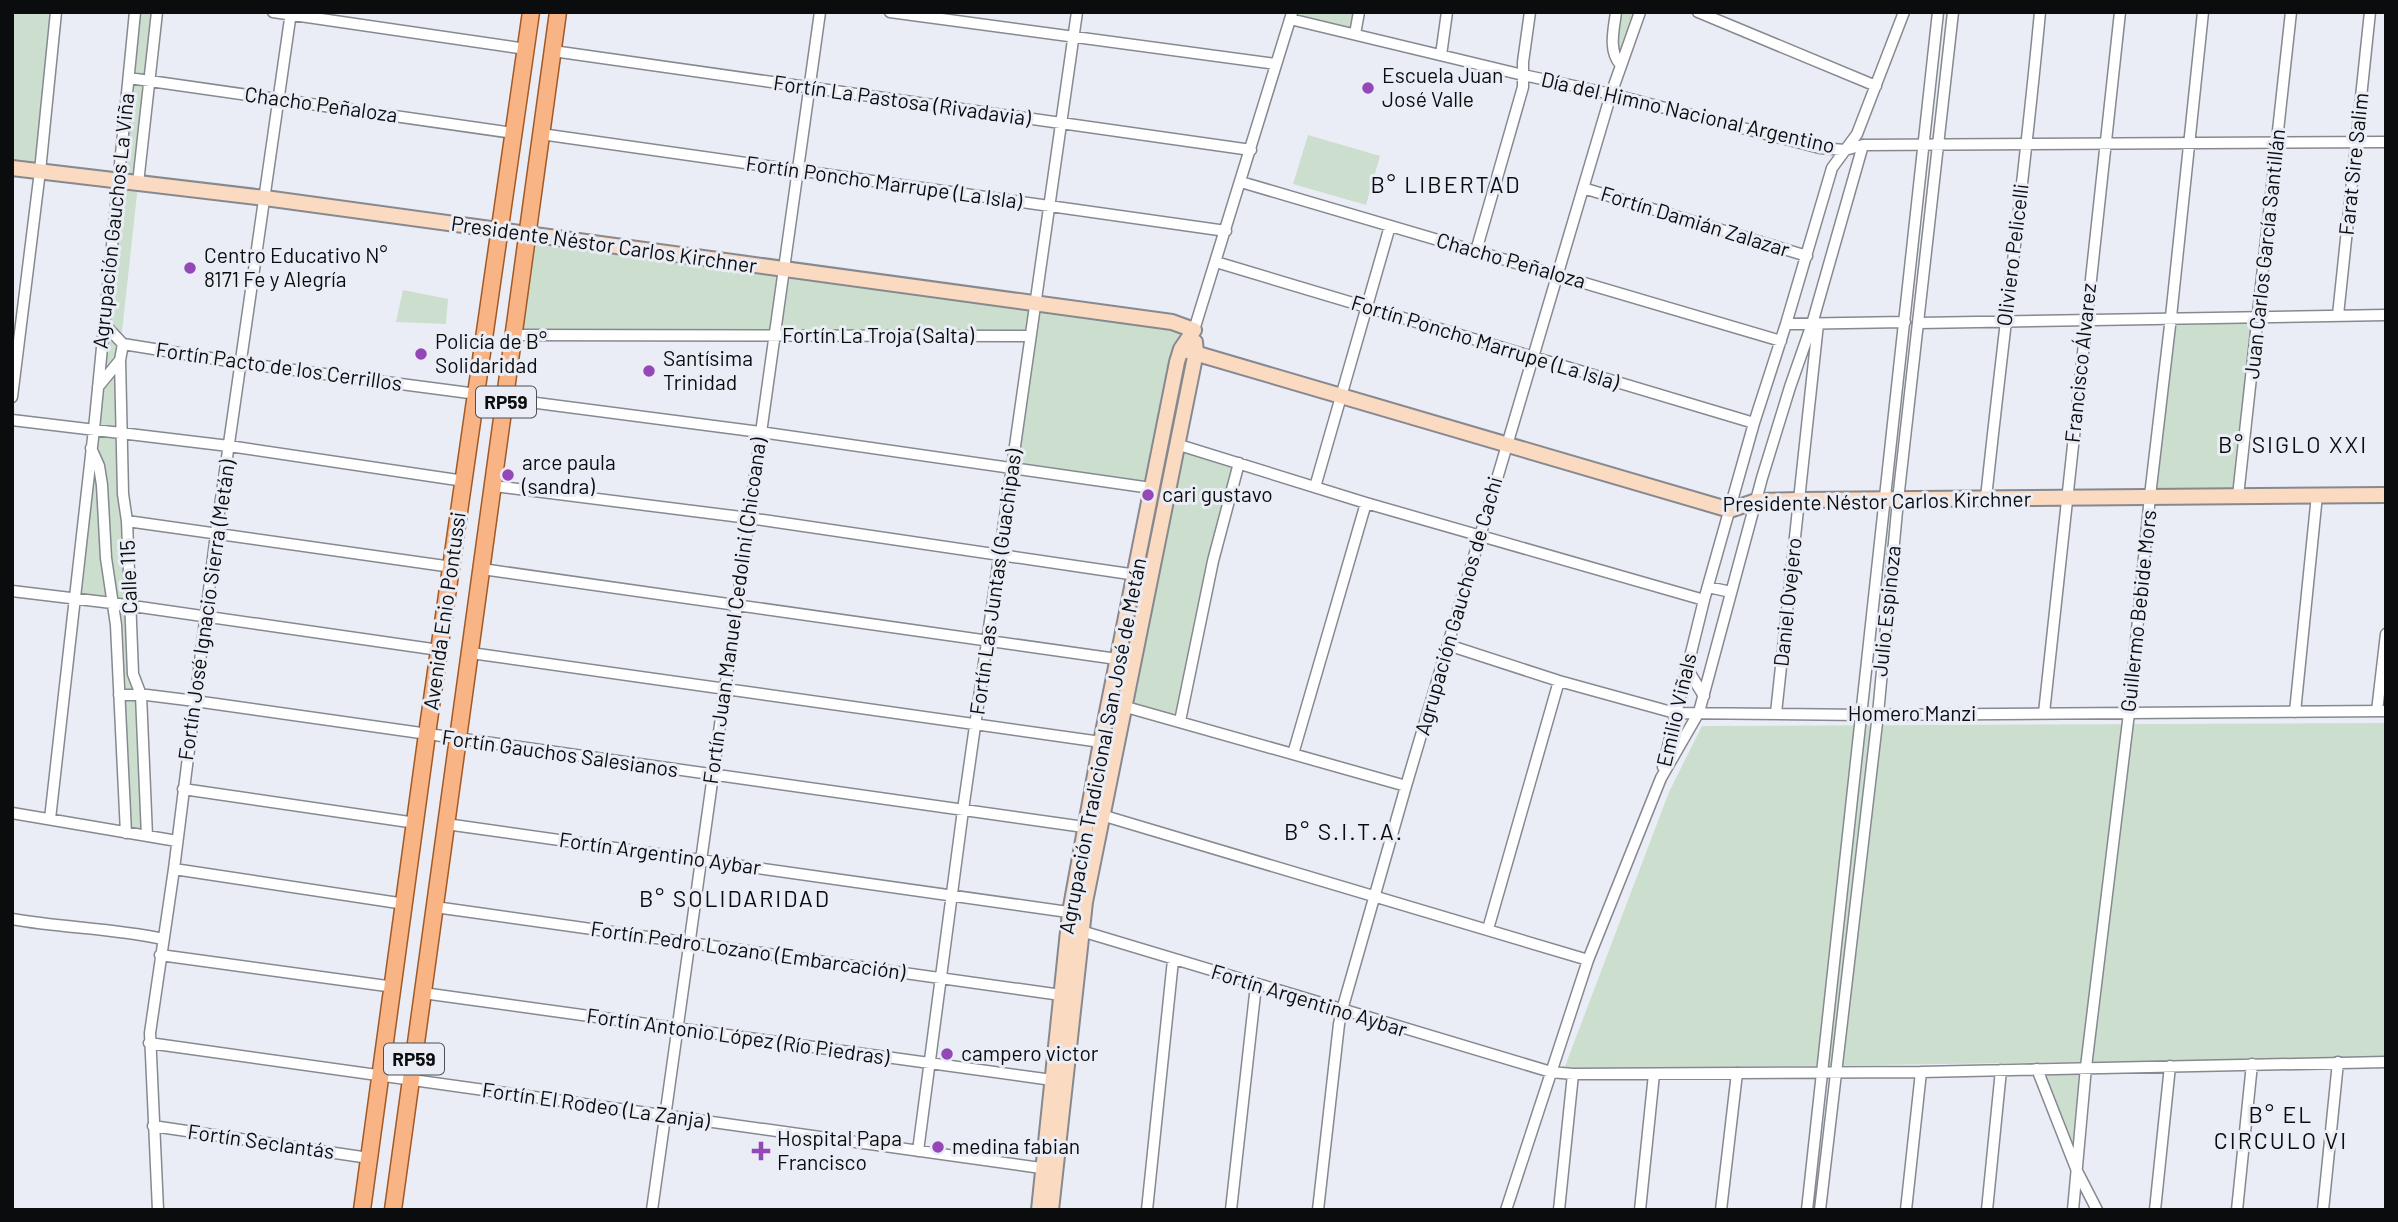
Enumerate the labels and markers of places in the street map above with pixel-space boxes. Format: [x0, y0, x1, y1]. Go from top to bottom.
place label: Escuela Juan José Valle [1382, 62, 1503, 111]
marker: Escuela Juan José Valle [1360, 80, 1376, 96]
place label: Centro Educativo N° 8171 Fe y Alegría [204, 242, 388, 291]
marker: Centro Educativo N° 8171 Fe y Alegría [182, 260, 198, 276]
place label: Policía de B° Solidaridad [435, 328, 547, 377]
place label: Santísima Trinidad [663, 345, 753, 394]
marker: Policía de B° Solidaridad [413, 346, 429, 362]
marker: Santísima Trinidad [641, 363, 657, 379]
place label: arce paula (sandra) [521, 449, 616, 498]
marker: arce paula (sandra) [500, 467, 516, 483]
place label: cari gustavo [1162, 481, 1273, 506]
marker: cari gustavo [1140, 487, 1156, 503]
place label: campero victor [961, 1040, 1099, 1065]
marker: campero victor [939, 1046, 955, 1062]
place label: Hospital Papa Francisco [777, 1125, 902, 1174]
place label: medina fabian [952, 1133, 1080, 1158]
marker: medina fabian [930, 1139, 946, 1155]
marker: Hospital Papa Francisco [751, 1141, 771, 1161]

